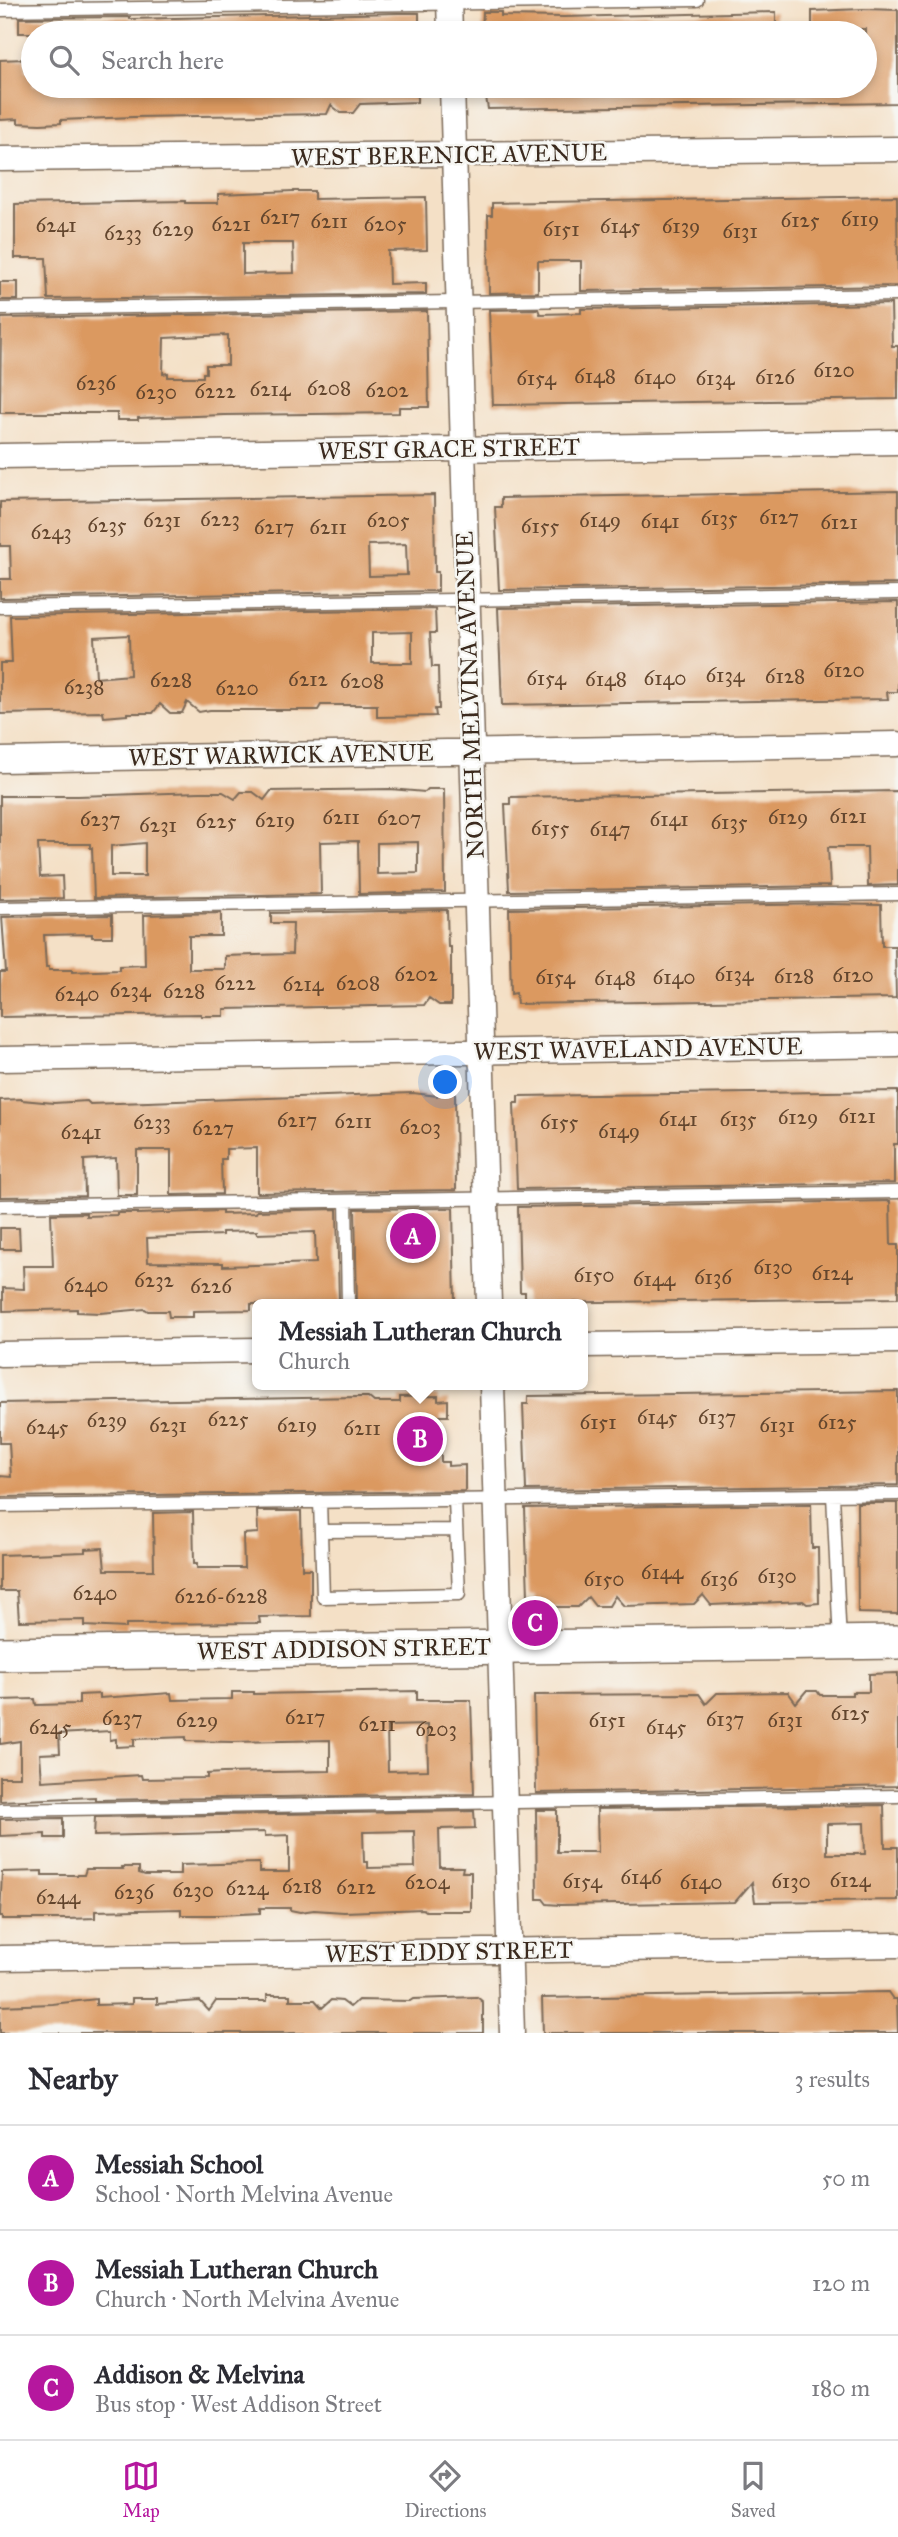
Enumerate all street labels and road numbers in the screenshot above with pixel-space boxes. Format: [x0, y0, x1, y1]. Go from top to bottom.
street label: WEST BERENICE AVENUE [291, 137, 607, 173]
street label: WEST GRACE STREET [318, 432, 580, 466]
street label: NORTH MELVINA AVENUE [449, 531, 491, 859]
street label: WEST WARWICK AVENUE [128, 737, 434, 773]
street label: WEST WAVELAND AVENUE [473, 1031, 803, 1067]
street label: WEST ADDISON STREET [197, 1631, 491, 1667]
street label: WEST EDDY STREET [325, 1935, 573, 1969]

